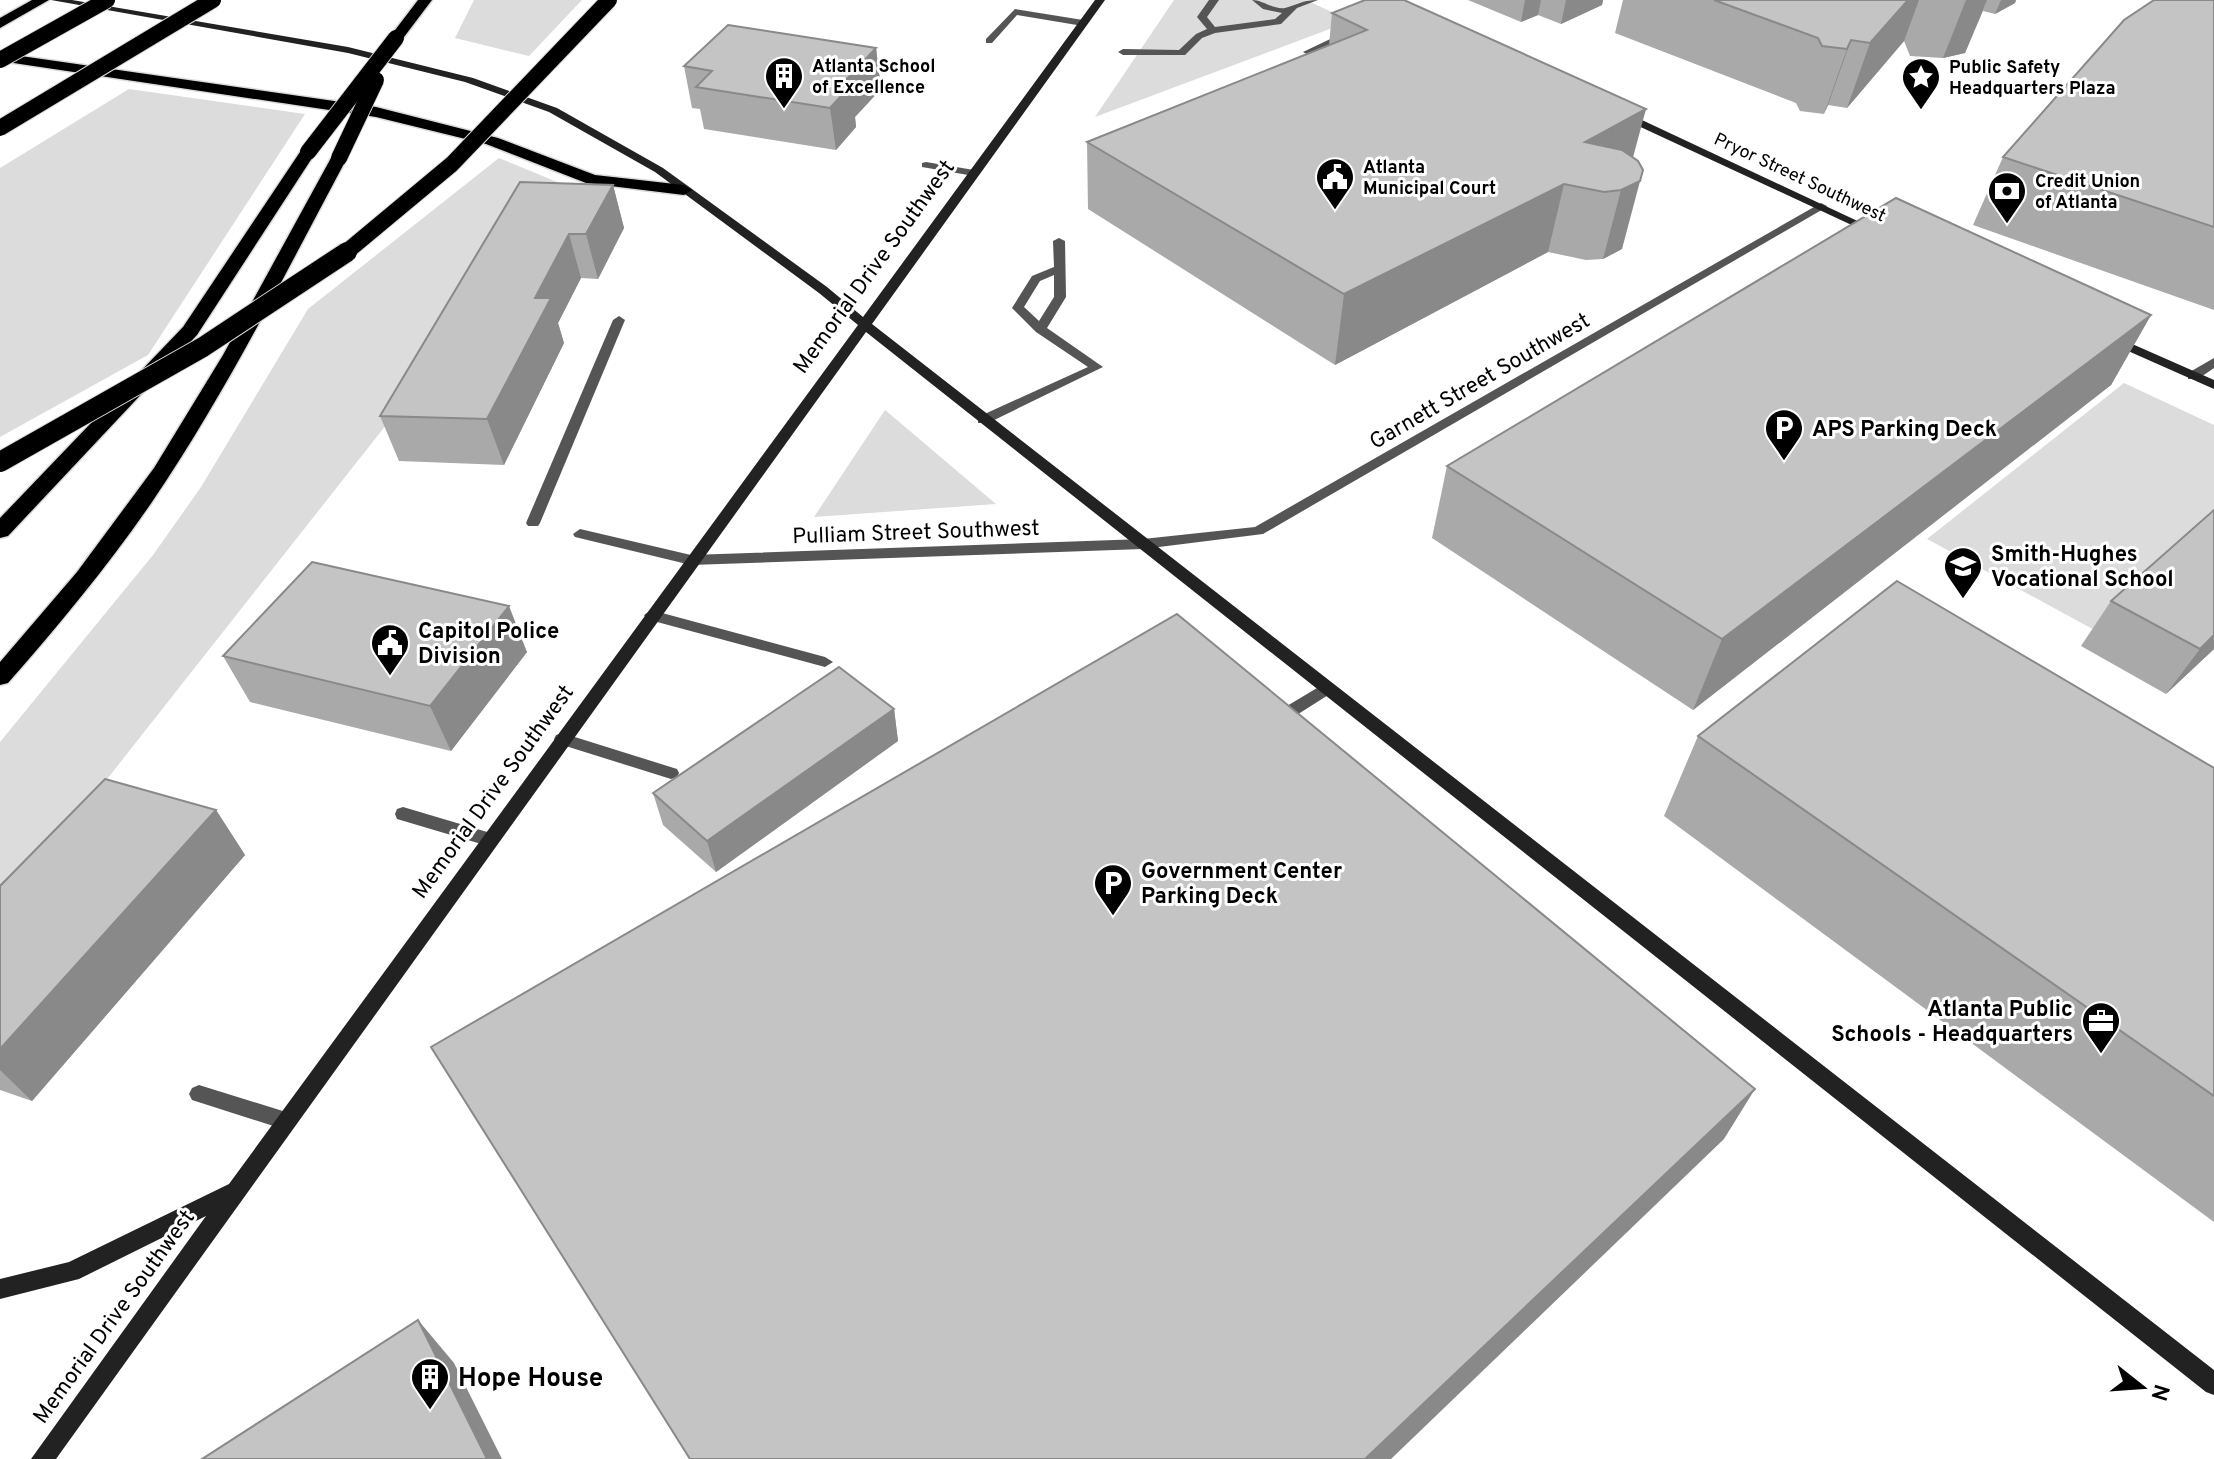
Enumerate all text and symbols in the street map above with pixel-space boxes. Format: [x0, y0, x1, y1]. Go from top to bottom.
building icon: Atlanta School of Excellence [763, 55, 805, 110]
place label: Atlanta School of Excellence [812, 56, 936, 100]
place icon: Public Safety Headquarters Plaza [1900, 56, 1942, 111]
place label: Public Safety Headquarters Plaza [1949, 57, 2116, 101]
street label: Pryor Street Southwest [1710, 128, 1889, 228]
street label: Memorial Drive Southwest [788, 155, 962, 380]
public building icon: Atlanta Municipal Court [1314, 156, 1356, 211]
place label: Atlanta Municipal Court [1363, 157, 1496, 201]
bank icon: Credit Union of Atlanta [1986, 170, 2028, 225]
place label: Credit Union of Atlanta [2035, 171, 2140, 215]
street label: Garnett Street Southwest [1365, 308, 1595, 456]
parking icon: APS Parking Deck [1763, 407, 1805, 462]
place label: APS Parking Deck [1812, 417, 1997, 444]
street label: Pulliam Street Southwest [792, 516, 1040, 551]
place label: Smith-Hughes Vocational School [1991, 542, 2174, 594]
school or university icon: Smith-Hughes Vocational School [1942, 545, 1984, 600]
place label: Capitol Police Division [418, 619, 559, 671]
public building icon: Capitol Police Division [369, 622, 411, 677]
street label: Memorial Drive Southwest [407, 680, 581, 905]
place label: Government Center Parking Deck [1141, 859, 1342, 911]
parking icon: Government Center Parking Deck [1092, 862, 1134, 917]
place label: Atlanta Public Schools - Headquarters [1831, 997, 2073, 1049]
office icon: Atlanta Public Schools - Headquarters [2080, 1000, 2122, 1055]
street label: Memorial Drive Southwest [28, 1205, 202, 1430]
north arrow [2102, 1347, 2182, 1427]
building icon: Hope House [409, 1356, 451, 1411]
place label: Hope House [458, 1363, 603, 1396]
text: N [2144, 1381, 2174, 1404]

